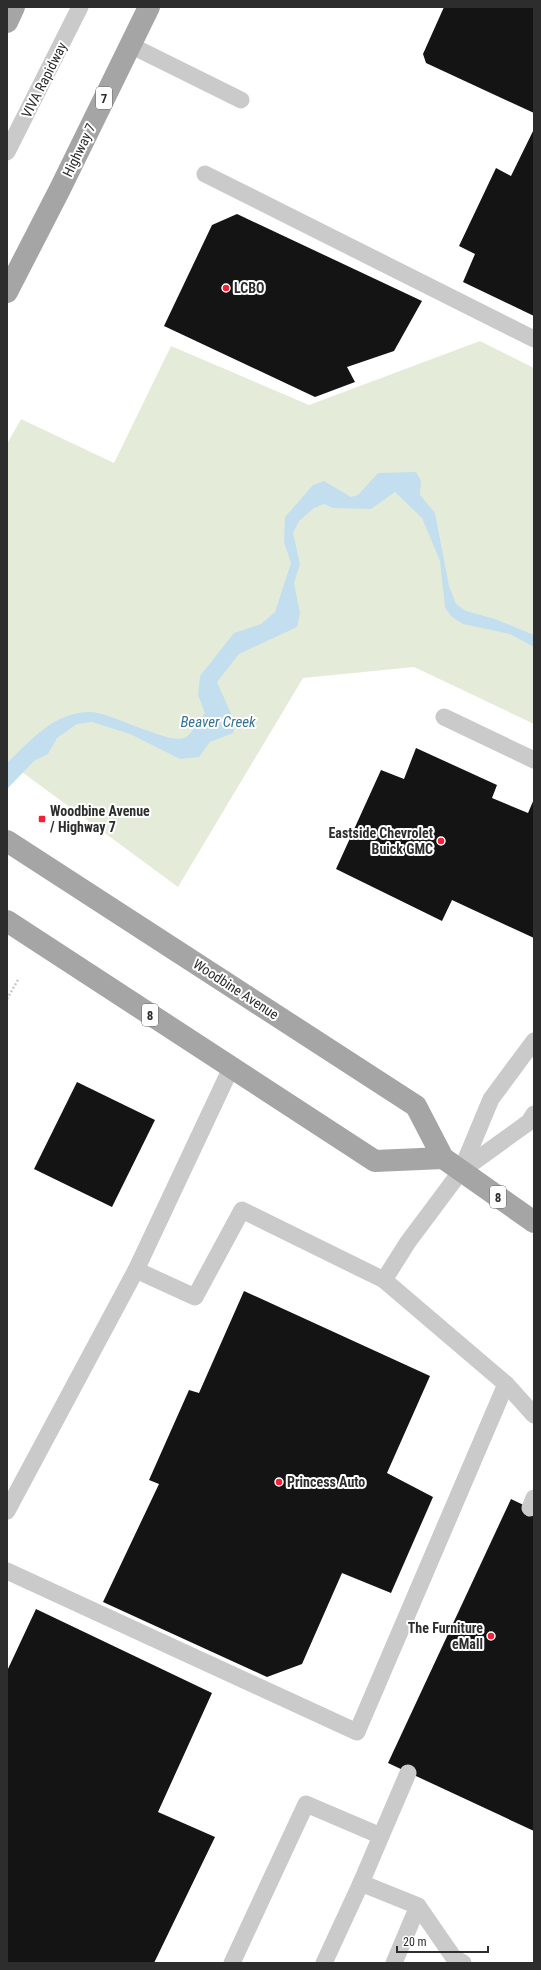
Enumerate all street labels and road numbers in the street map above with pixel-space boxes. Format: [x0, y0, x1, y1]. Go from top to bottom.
street label: VIVA Rapidway [18, 39, 70, 120]
road number: 7 [96, 87, 112, 109]
street label: Highway 7 [59, 121, 99, 179]
street label: Woodbine Avenue [190, 955, 282, 1023]
road number: 8 [142, 1004, 158, 1026]
road number: 8 [490, 1186, 506, 1208]

